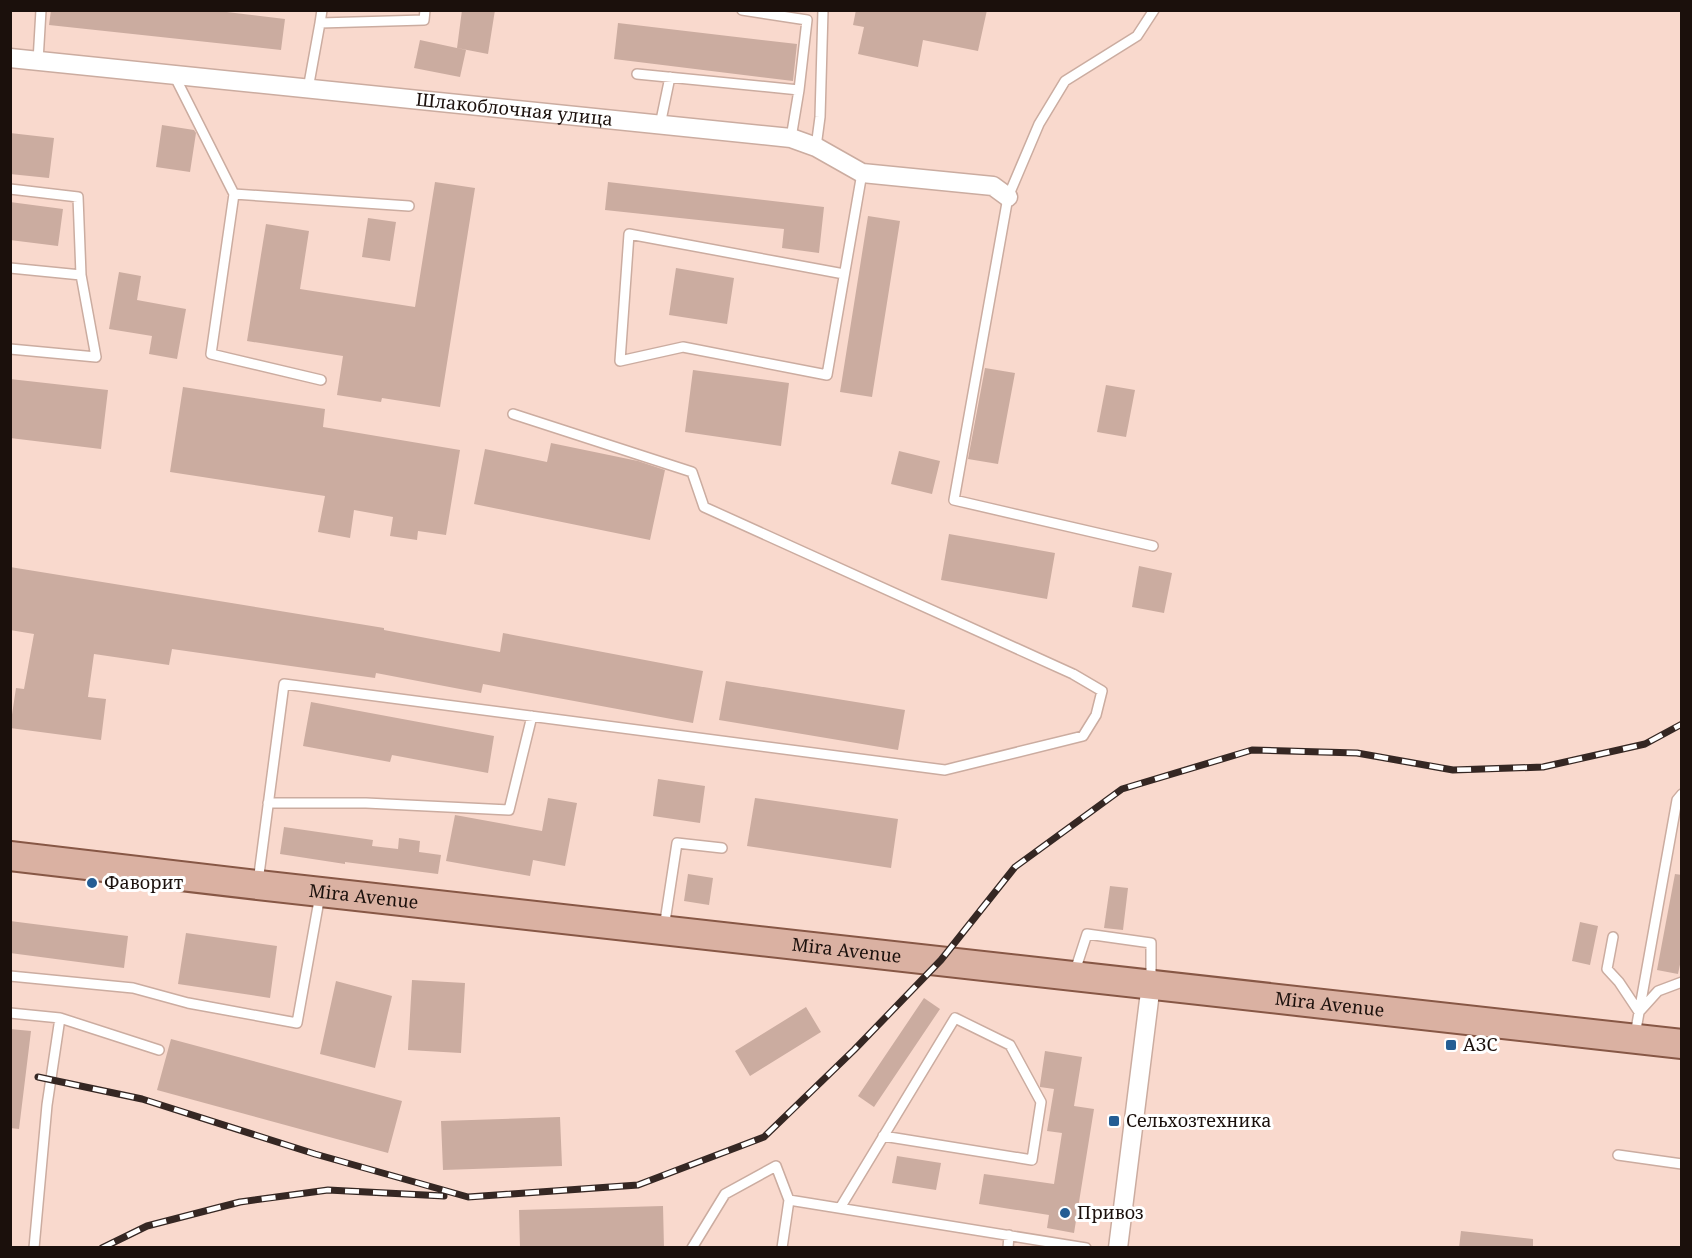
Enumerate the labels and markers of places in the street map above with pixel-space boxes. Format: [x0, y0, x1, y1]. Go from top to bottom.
place label: Фаворит [104, 870, 184, 894]
marker: Фаворит [85, 876, 99, 890]
place label: АЗС [1463, 1032, 1497, 1056]
marker: АЗС [1444, 1038, 1458, 1052]
place label: Сельхозтехника [1126, 1108, 1271, 1132]
marker: Сельхозтехника [1107, 1114, 1121, 1128]
place label: Привоз [1077, 1200, 1144, 1224]
marker: Привоз [1058, 1206, 1072, 1220]

